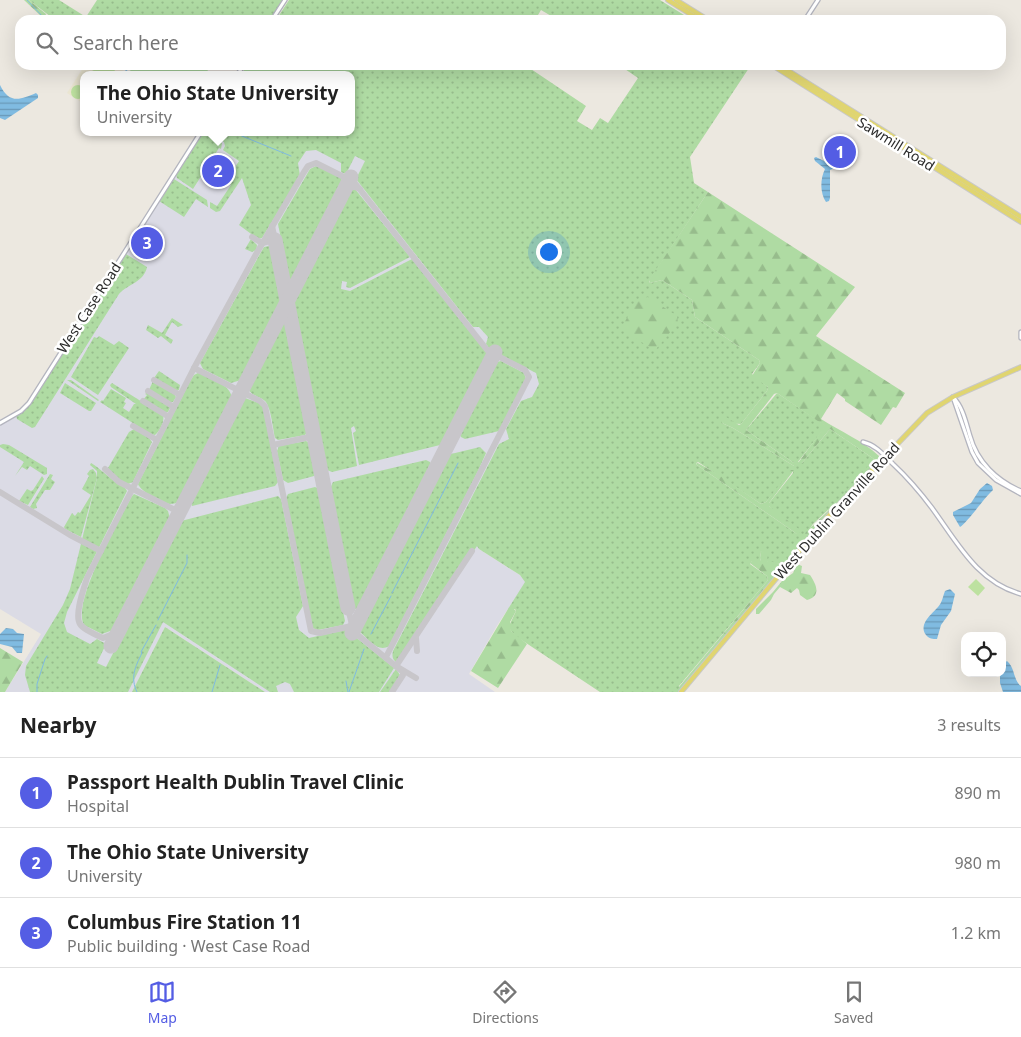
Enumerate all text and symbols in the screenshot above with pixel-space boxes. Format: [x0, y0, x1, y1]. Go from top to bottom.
search box [15, 15, 1006, 70]
icon: search [33, 29, 61, 57]
text: Search here [73, 30, 179, 56]
popup [80, 71, 355, 136]
text: The Ohio State University [97, 80, 338, 106]
text: University [97, 106, 172, 128]
street label: Sawmill Road [854, 112, 939, 175]
pin: 1 [824, 133, 856, 171]
pin: 2 [202, 152, 234, 190]
pin: 3 [131, 224, 163, 262]
your location [536, 239, 562, 265]
street label: West Case Road [52, 259, 125, 357]
street label: West Dublin Granville Road [770, 438, 903, 583]
map controls [961, 632, 1006, 677]
button: locate [961, 632, 1006, 677]
text: Nearby [20, 711, 96, 739]
text: 3 results [937, 714, 1001, 736]
text: Passport Health Dublin Travel Clinic [67, 769, 404, 795]
text: 1 [31, 782, 41, 804]
text: 890 m [954, 782, 1001, 804]
text: Hospital [67, 795, 129, 817]
text: The Ohio State University [67, 839, 309, 865]
text: 2 [31, 852, 41, 874]
text: 980 m [954, 852, 1001, 874]
text: University [67, 865, 142, 887]
text: Columbus Fire Station 11 [67, 909, 302, 935]
text: 3 [31, 922, 41, 944]
text: 1.2 km [951, 922, 1001, 944]
text: Public building · West Case Road [67, 935, 310, 957]
tab: Map [148, 978, 177, 1027]
tab: Directions [472, 978, 539, 1027]
tab: Saved [834, 978, 873, 1027]

